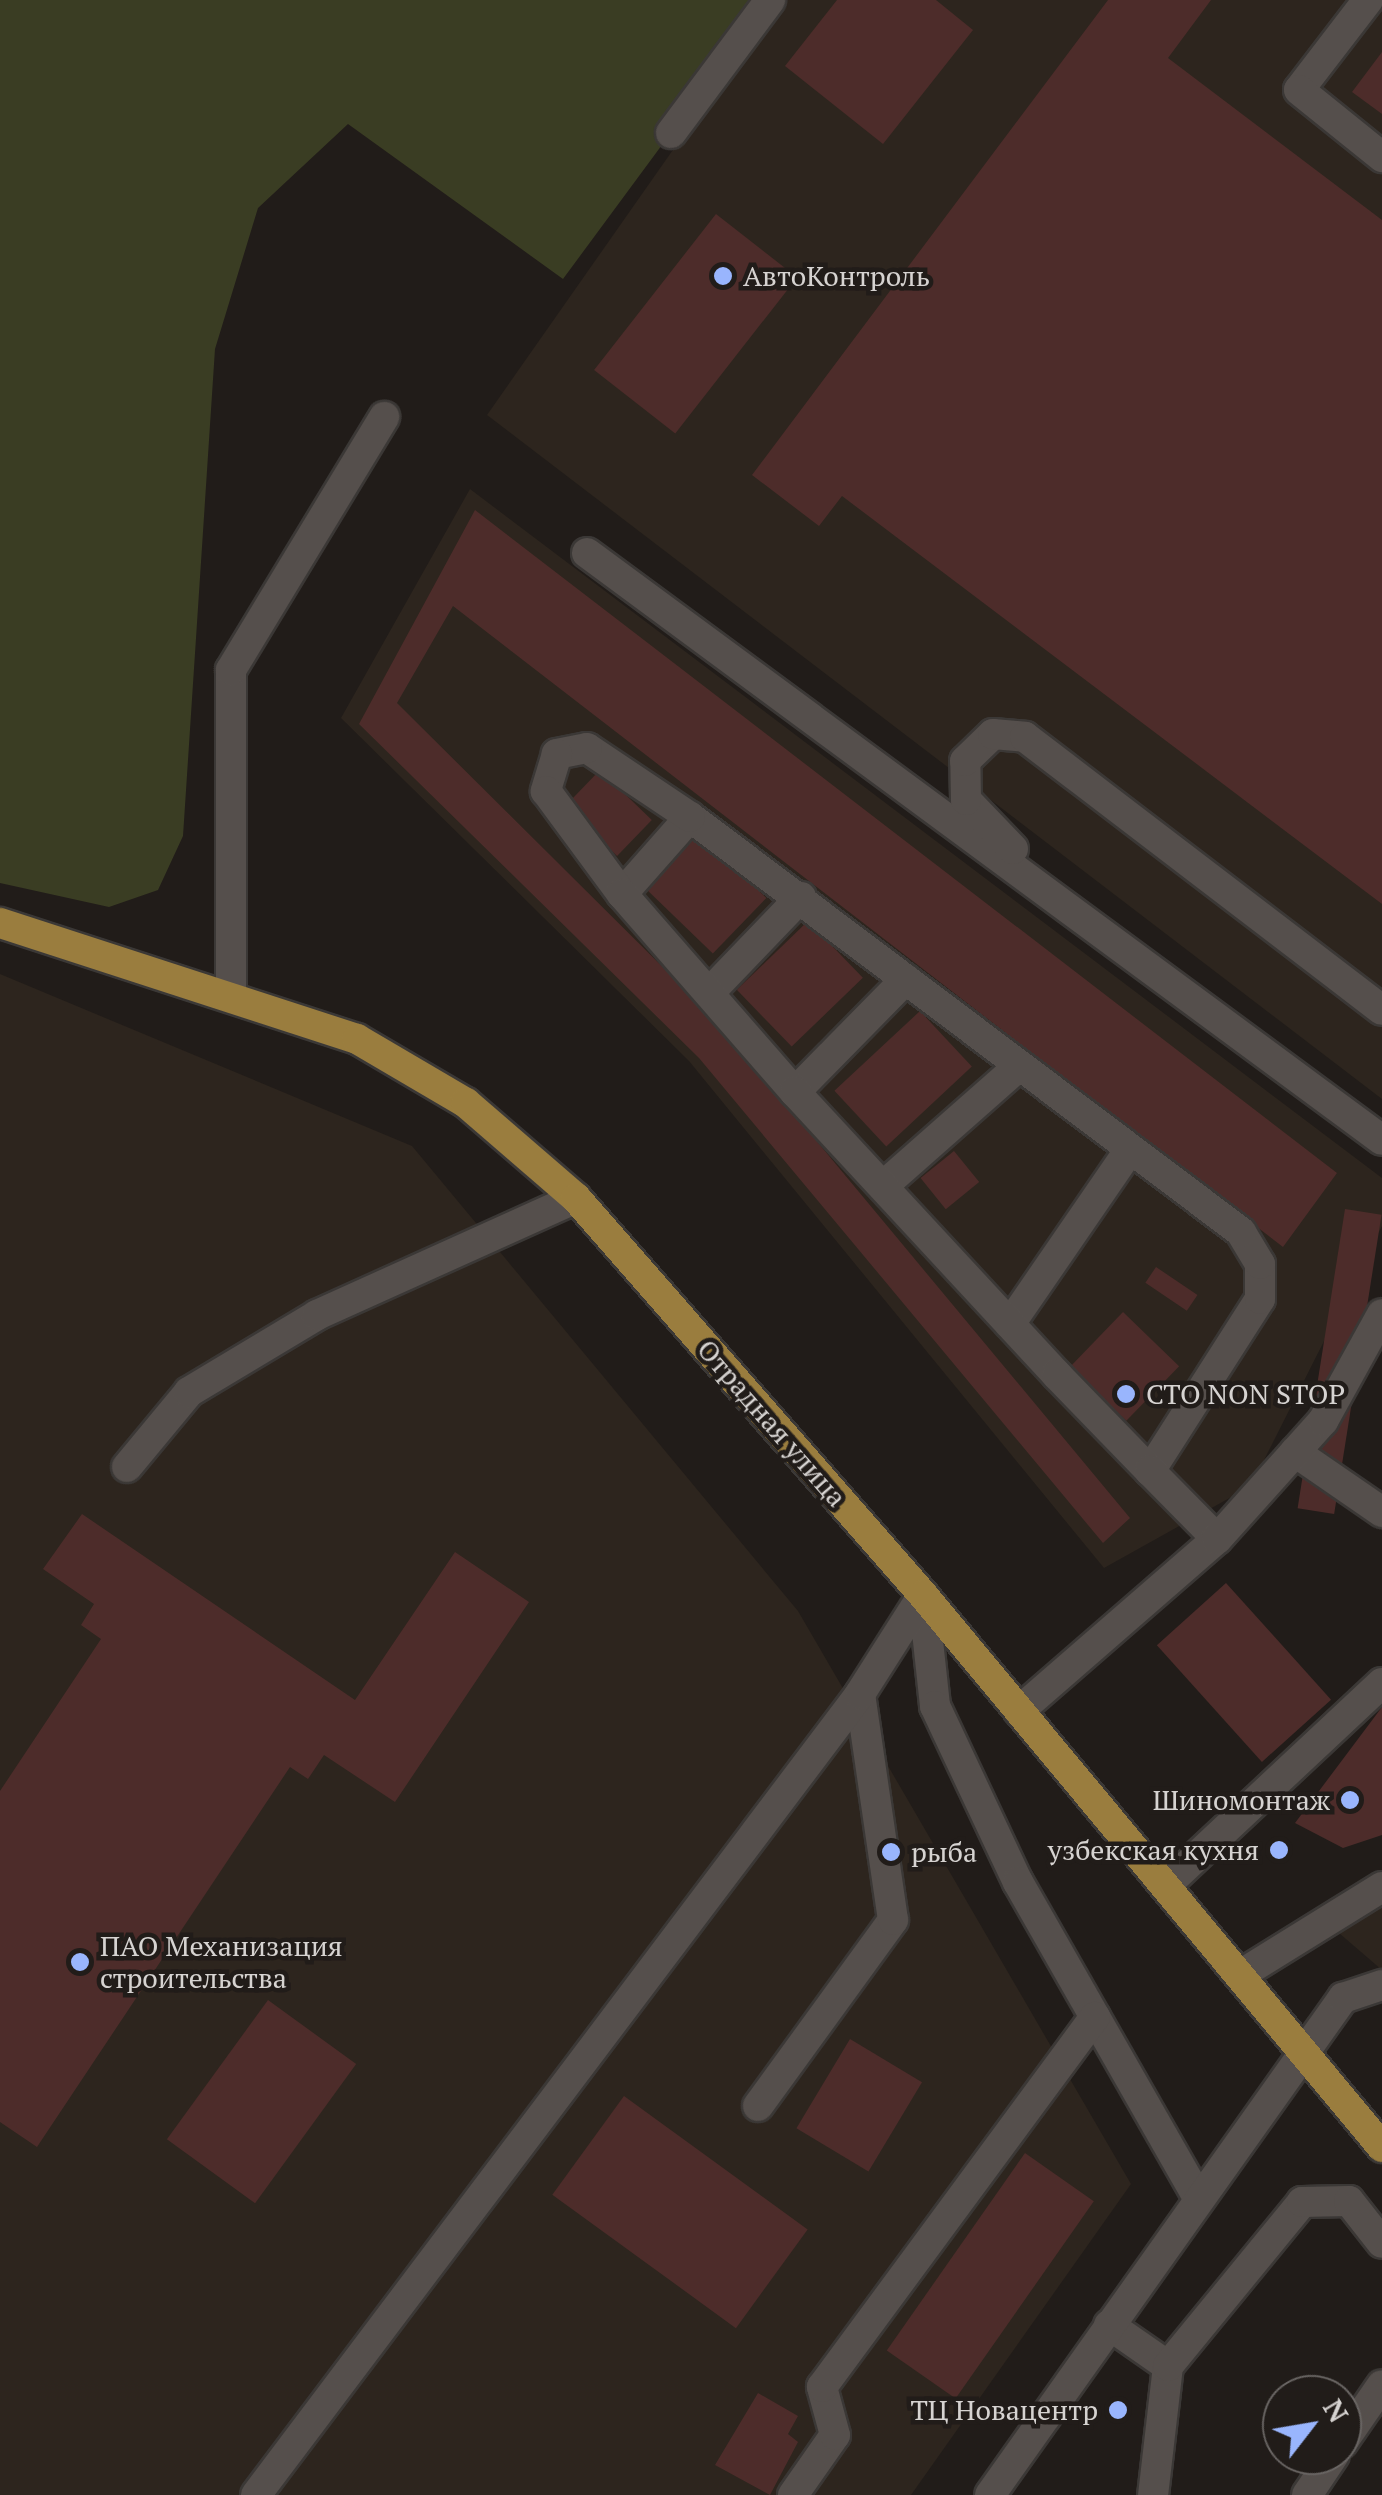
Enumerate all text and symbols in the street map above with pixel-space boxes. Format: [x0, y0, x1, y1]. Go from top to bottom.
place label: АвтоКонтроль [743, 259, 930, 293]
marker: АвтоКонтроль [712, 265, 734, 287]
street label: Отрадная улица [690, 1332, 854, 1514]
place label: СТО NON STOP [1146, 1377, 1345, 1411]
marker: СТО NON STOP [1115, 1383, 1137, 1405]
place label: Шиномонтаж [1153, 1783, 1330, 1817]
marker: Шиномонтаж [1339, 1789, 1361, 1811]
place label: узбекская кухня [1048, 1833, 1259, 1867]
place label: рыба [911, 1835, 977, 1869]
marker: узбекская кухня [1268, 1839, 1290, 1861]
marker: рыба [880, 1841, 902, 1863]
place label: ПАО Механизация строительства [100, 1929, 343, 1995]
marker: ПАО Механизация строительства [69, 1951, 91, 1973]
north arrow [1262, 2375, 1362, 2475]
text: N [1315, 2392, 1358, 2429]
place label: ТЦ Новацентр [910, 2393, 1098, 2427]
marker: ТЦ Новацентр [1107, 2399, 1129, 2421]

